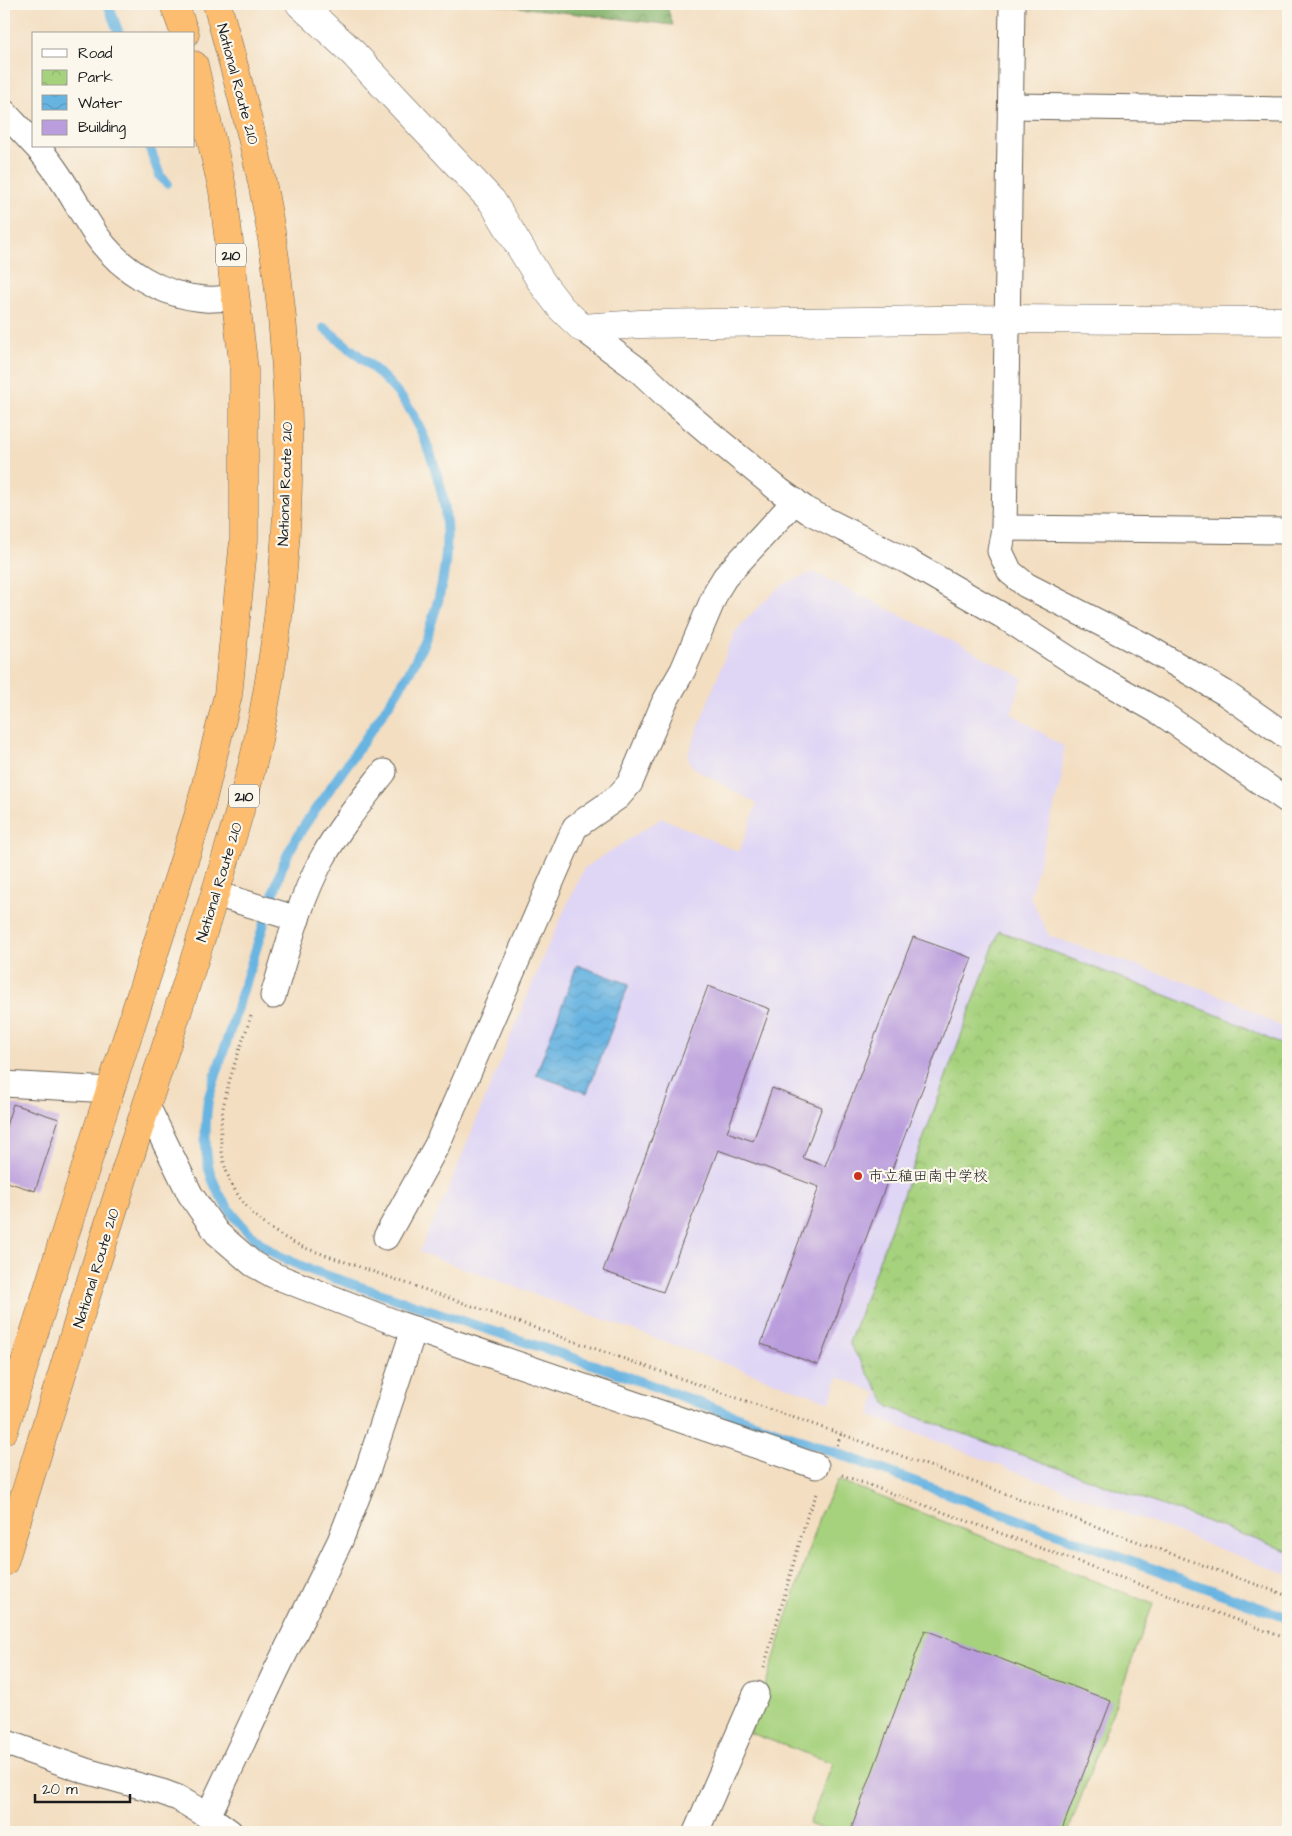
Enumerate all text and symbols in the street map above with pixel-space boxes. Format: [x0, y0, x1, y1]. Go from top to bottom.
street label: National Route 210 [211, 21, 264, 147]
legend [32, 32, 195, 148]
text: Road [78, 43, 113, 64]
text: Park [78, 67, 113, 88]
text: Water [78, 93, 122, 114]
text: Building [78, 117, 126, 139]
road number: 210 [216, 244, 246, 266]
street label: National Route 210 [273, 421, 298, 546]
road number: 210 [229, 784, 259, 808]
street label: National Route 210 [191, 819, 248, 945]
place label: 市立稙田南中学校 [868, 1166, 988, 1187]
marker: 市立稙田南中学校 [852, 1170, 864, 1182]
street label: National Route 210 [68, 1205, 125, 1331]
scale bar [35, 1771, 130, 1803]
text: 20 m [42, 1779, 78, 1800]

